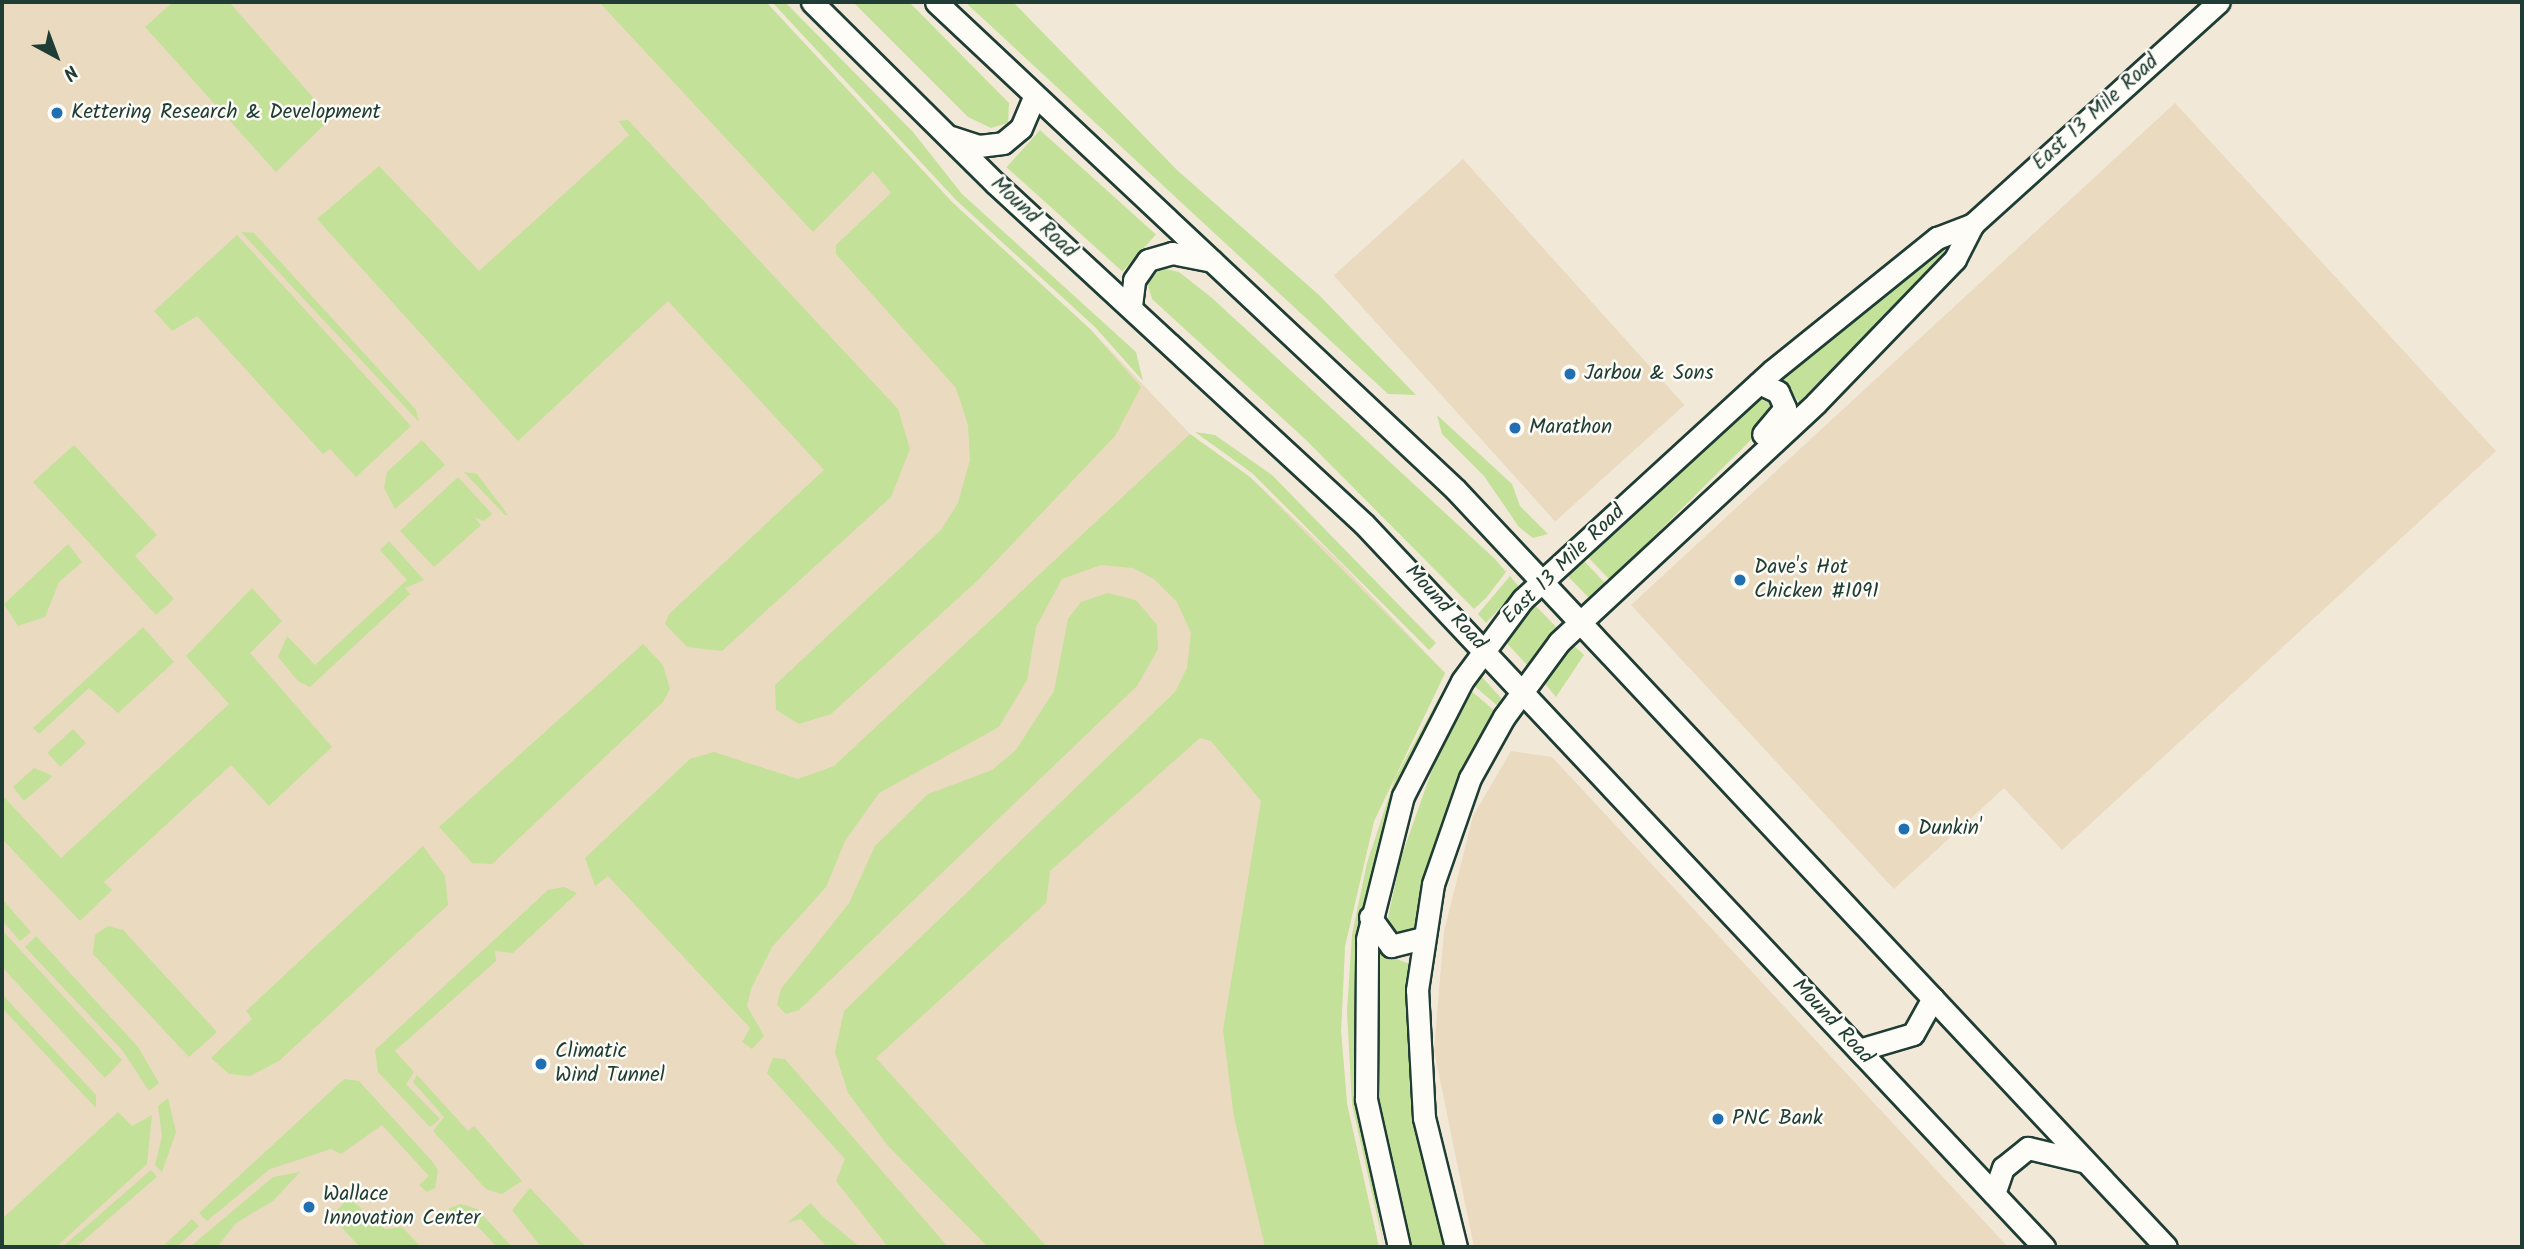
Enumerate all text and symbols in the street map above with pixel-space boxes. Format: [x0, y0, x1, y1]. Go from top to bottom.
north arrow [21, 21, 91, 91]
street label: East 13 Mile Road [2028, 50, 2164, 176]
text: N [55, 57, 84, 87]
place label: Kettering Research & Development [71, 100, 381, 126]
marker: Kettering Research & Development [49, 105, 65, 121]
street label: Mound Road [985, 172, 1081, 264]
place label: Jarbou & Sons [1584, 361, 1714, 387]
marker: Jarbou & Sons [1562, 366, 1578, 382]
place label: Marathon [1529, 415, 1612, 441]
marker: Marathon [1507, 420, 1523, 436]
street label: East 13 Mile Road [1497, 500, 1631, 630]
place label: Dave's Hot Chicken #1091 [1754, 555, 1879, 605]
street label: Mound Road [1399, 560, 1491, 656]
marker: Dave's Hot Chicken #1091 [1732, 572, 1748, 588]
place label: Dunkin' [1918, 816, 1982, 842]
marker: Dunkin' [1896, 821, 1912, 837]
street label: Mound Road [1786, 974, 1878, 1070]
place label: Climatic Wind Tunnel [555, 1039, 665, 1089]
marker: Climatic Wind Tunnel [533, 1056, 549, 1072]
place label: PNC Bank [1732, 1106, 1823, 1132]
marker: PNC Bank [1710, 1111, 1726, 1127]
place label: Wallace Innovation Center [323, 1182, 480, 1232]
marker: Wallace Innovation Center [301, 1199, 317, 1215]

